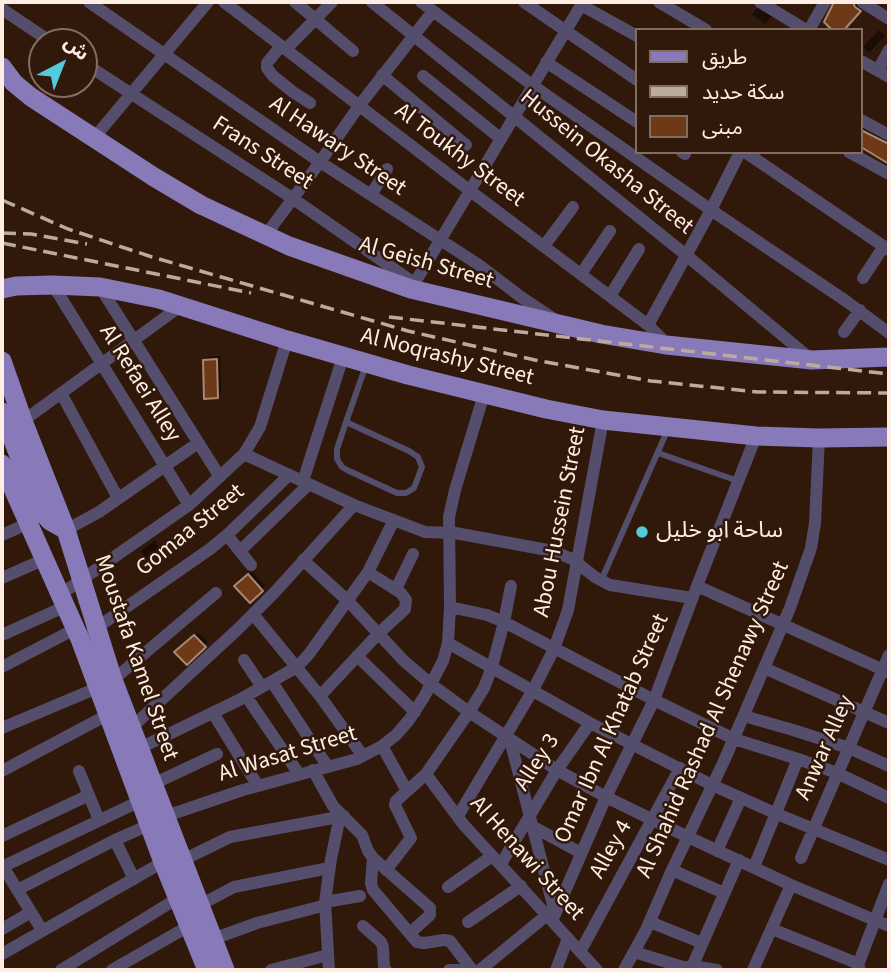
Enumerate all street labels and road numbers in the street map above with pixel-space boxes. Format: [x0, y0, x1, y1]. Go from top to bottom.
street label: Hussein Okasha Street [514, 85, 698, 241]
street label: Al Hawary Street [263, 91, 411, 203]
street label: Al Toukhy Street [389, 98, 529, 214]
street label: Frans Street [207, 111, 317, 197]
street label: Al Geish Street [356, 232, 496, 296]
street label: Al Refaei Alley [92, 320, 186, 448]
street label: Al Noqrashy Street [358, 323, 536, 393]
street label: Abou Hussein Street [529, 424, 593, 620]
street label: Gomaa Street [131, 479, 251, 583]
street label: Moustafa Kamel Street [87, 552, 183, 764]
street label: Al Shahid Rashad Al Shenawy Street [632, 558, 796, 882]
street label: Omar Ibn Al Khatab Street [550, 610, 676, 848]
street label: Anwar Alley [791, 691, 861, 805]
street label: Al Wasat Street [216, 721, 360, 789]
street label: Alley 3 [509, 729, 567, 797]
street label: Al Henawi Street [463, 791, 589, 927]
street label: Alley 4 [585, 816, 639, 884]

